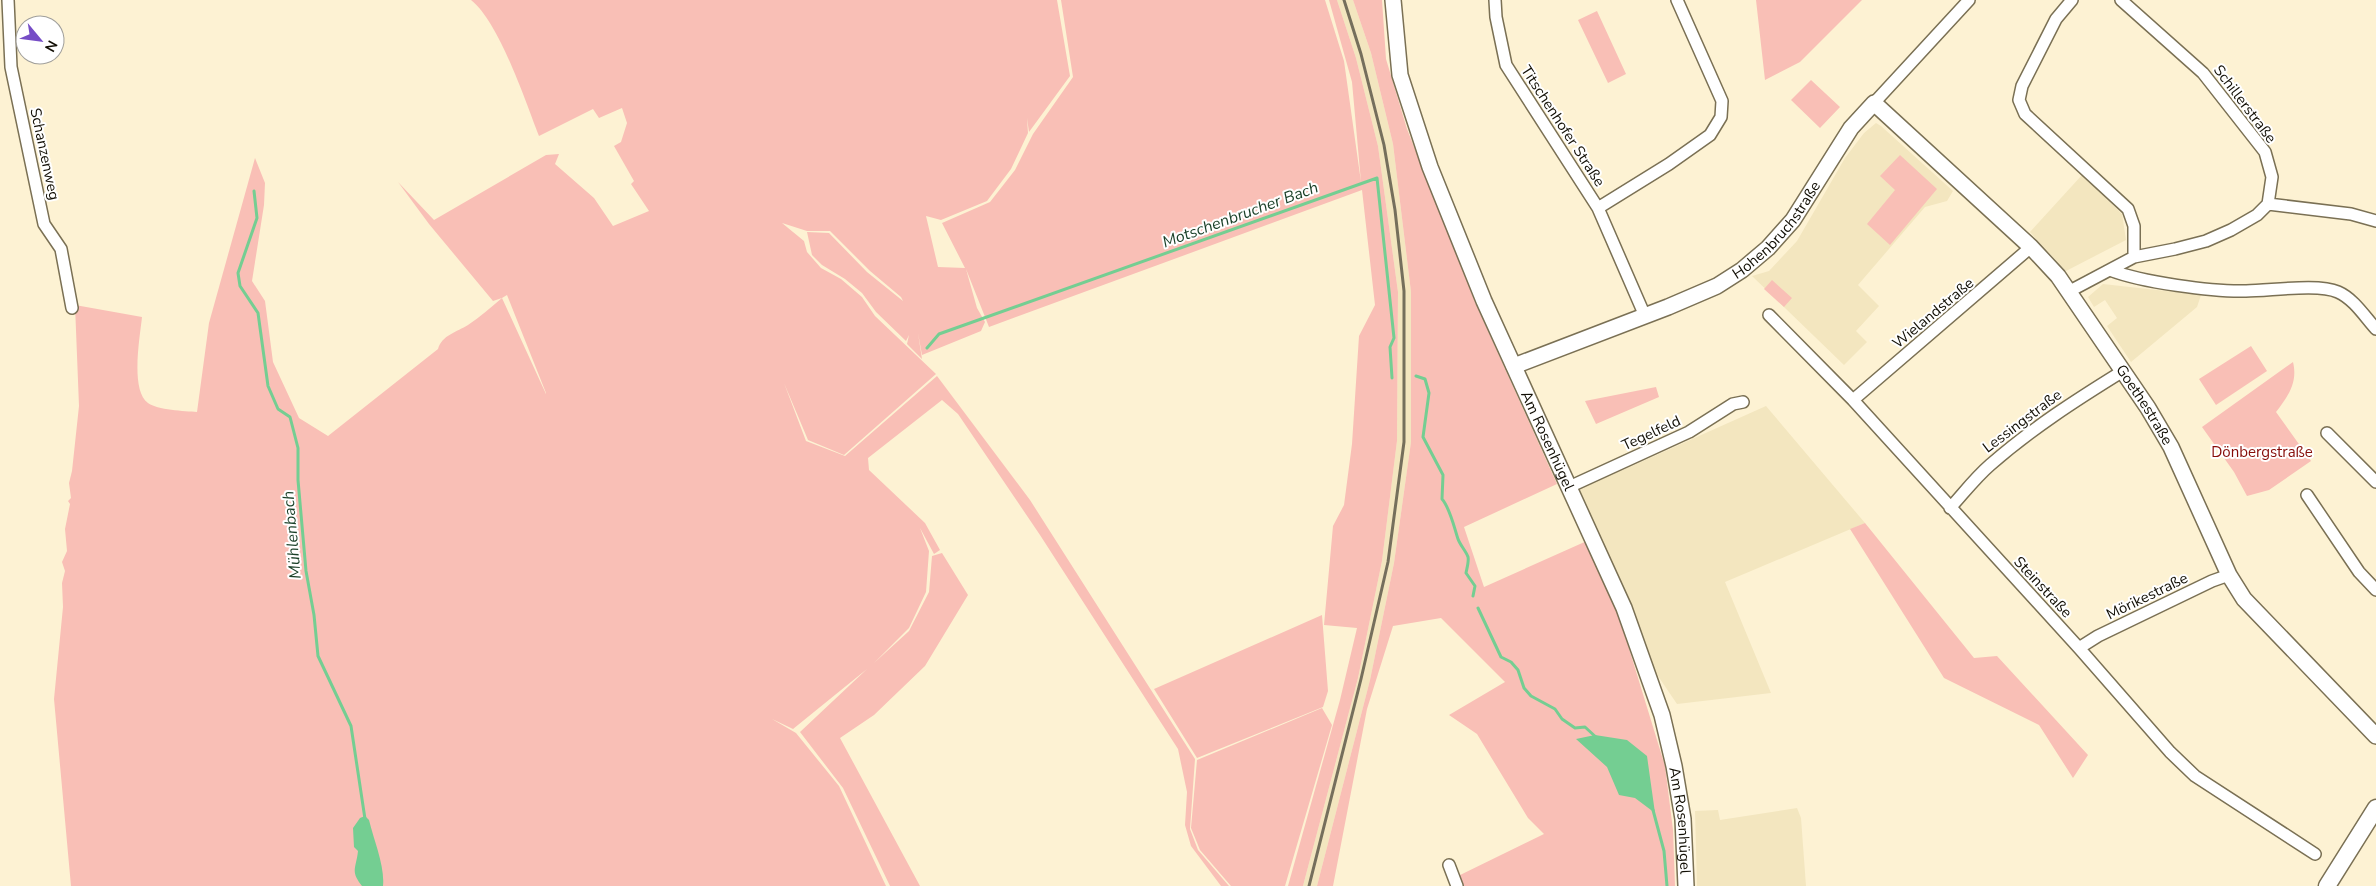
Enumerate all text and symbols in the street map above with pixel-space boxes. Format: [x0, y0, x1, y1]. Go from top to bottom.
north arrow [15, 15, 65, 65]
text: N [40, 37, 62, 55]
street label: Schillerstraße [2209, 61, 2281, 147]
street label: Titschenhofer Straße [1516, 62, 1610, 190]
street label: Schanzenweg [25, 106, 65, 202]
water label: Motschenbrucher Bach [1159, 176, 1321, 253]
street label: Hohenbruchstraße [1728, 177, 1825, 284]
street label: Wielandstraße [1888, 273, 1978, 353]
street label: Goethestraße [2111, 361, 2178, 449]
street label: Lessingstraße [1978, 385, 2066, 457]
street label: Am Rosenhügel [1516, 387, 1579, 494]
street label: Tegelfeld [1618, 411, 1684, 455]
park label: Dönbergstraße [2211, 442, 2313, 462]
water label: Mühlenbach [277, 490, 307, 580]
street label: Steinstraße [2009, 552, 2077, 622]
street label: Mörikestraße [2103, 568, 2191, 624]
street label: Am Rosenhügel [1664, 765, 1695, 875]

